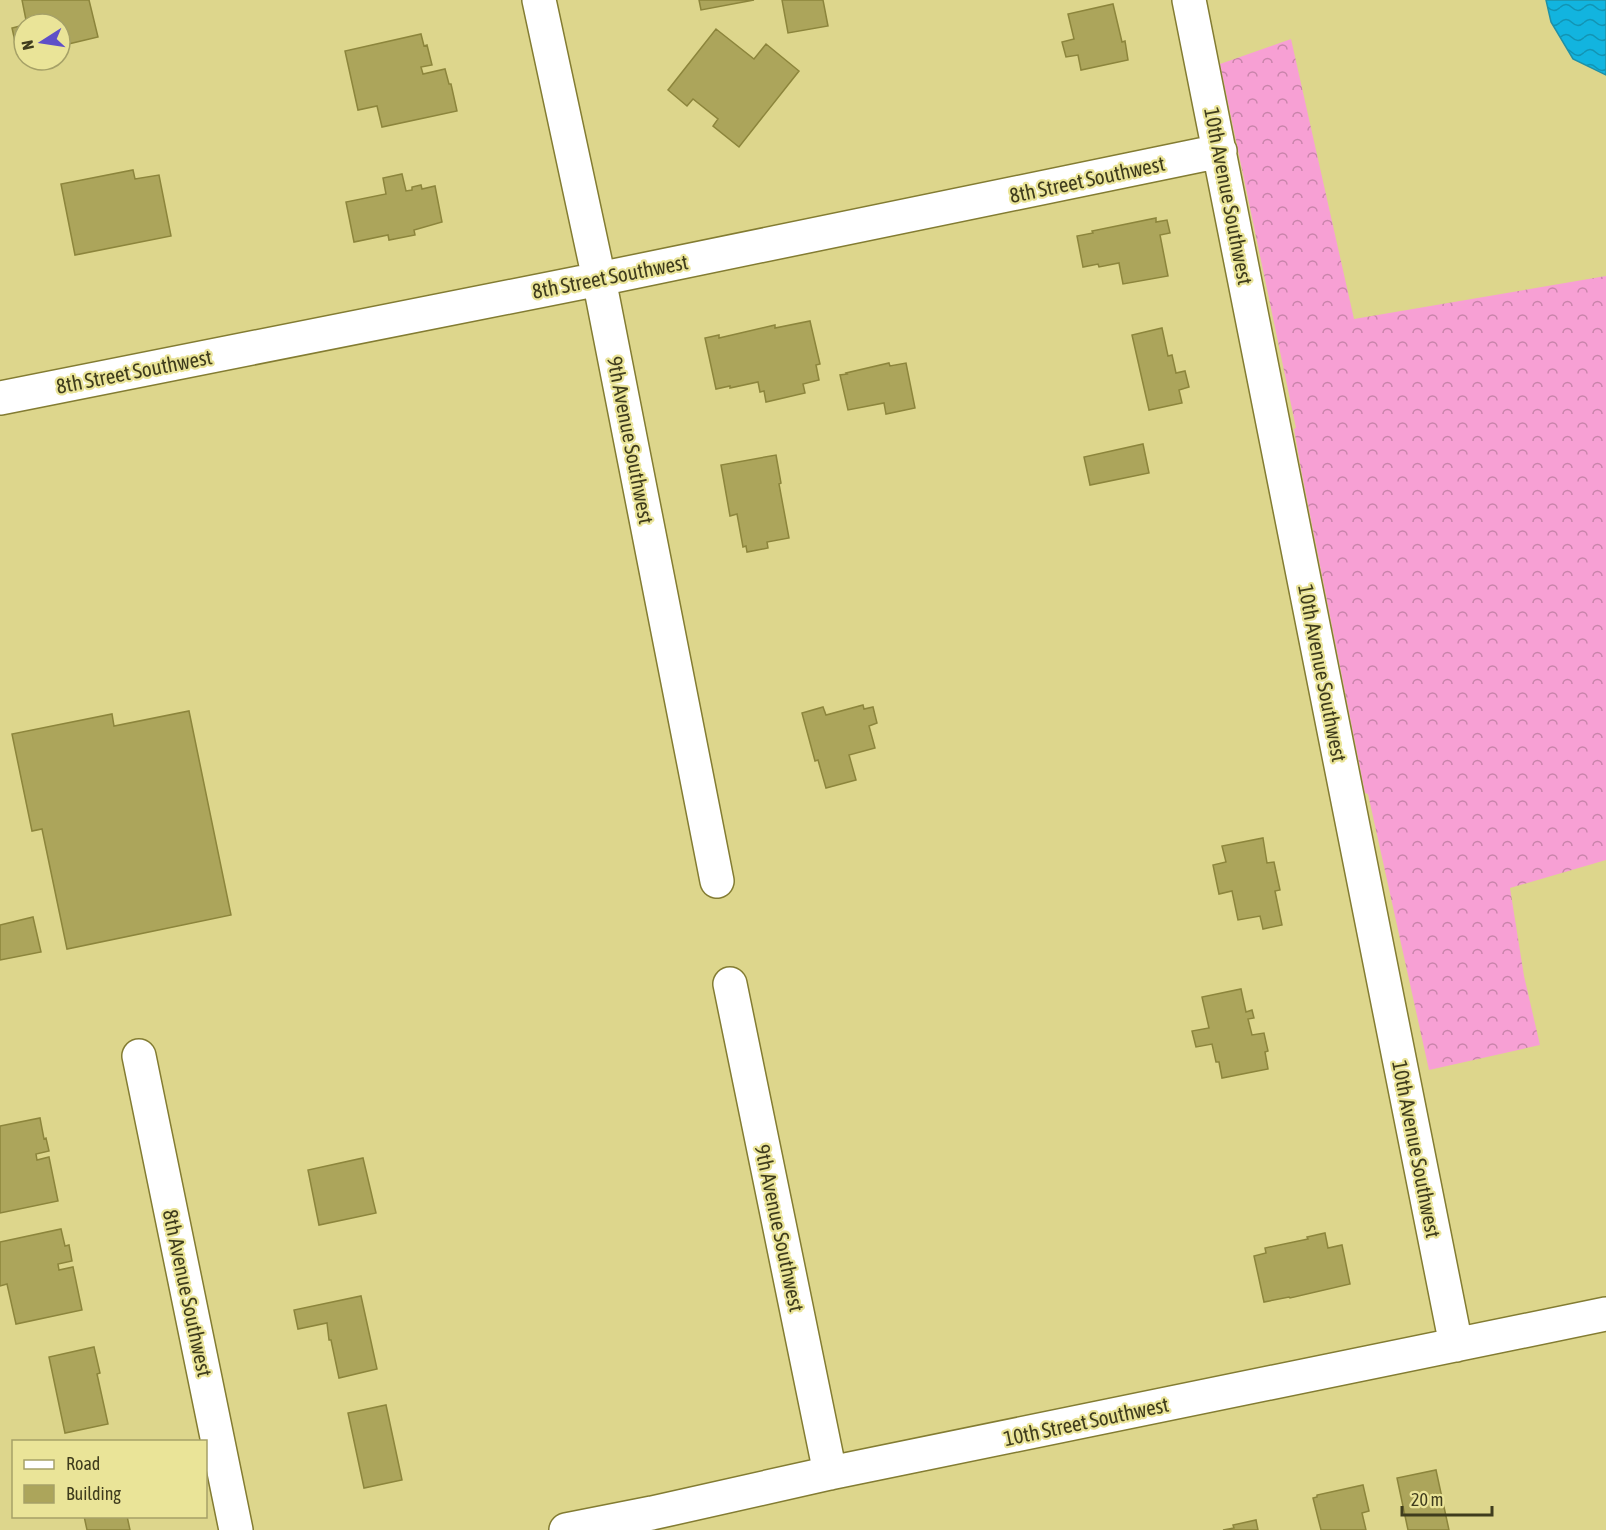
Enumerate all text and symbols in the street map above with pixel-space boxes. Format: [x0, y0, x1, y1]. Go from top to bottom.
north arrow [12, 12, 72, 72]
text: N [18, 39, 37, 52]
street label: 10th Avenue Southwest [1200, 105, 1258, 287]
street label: 8th Street Southwest [1007, 151, 1167, 207]
street label: 8th Street Southwest [530, 249, 690, 303]
street label: 8th Street Southwest [54, 344, 214, 398]
street label: 9th Avenue Southwest [603, 354, 659, 526]
street label: 10th Avenue Southwest [1294, 582, 1352, 764]
street label: 10th Avenue Southwest [1388, 1058, 1446, 1240]
street label: 9th Avenue Southwest [751, 1142, 809, 1314]
street label: 8th Avenue Southwest [159, 1207, 217, 1379]
street label: 10th Street Southwest [1001, 1392, 1171, 1450]
legend [12, 1440, 207, 1518]
text: Road [66, 1453, 100, 1474]
scale bar [1402, 1479, 1492, 1517]
text: Building [66, 1483, 121, 1504]
text: 20 m [1411, 1489, 1443, 1510]

